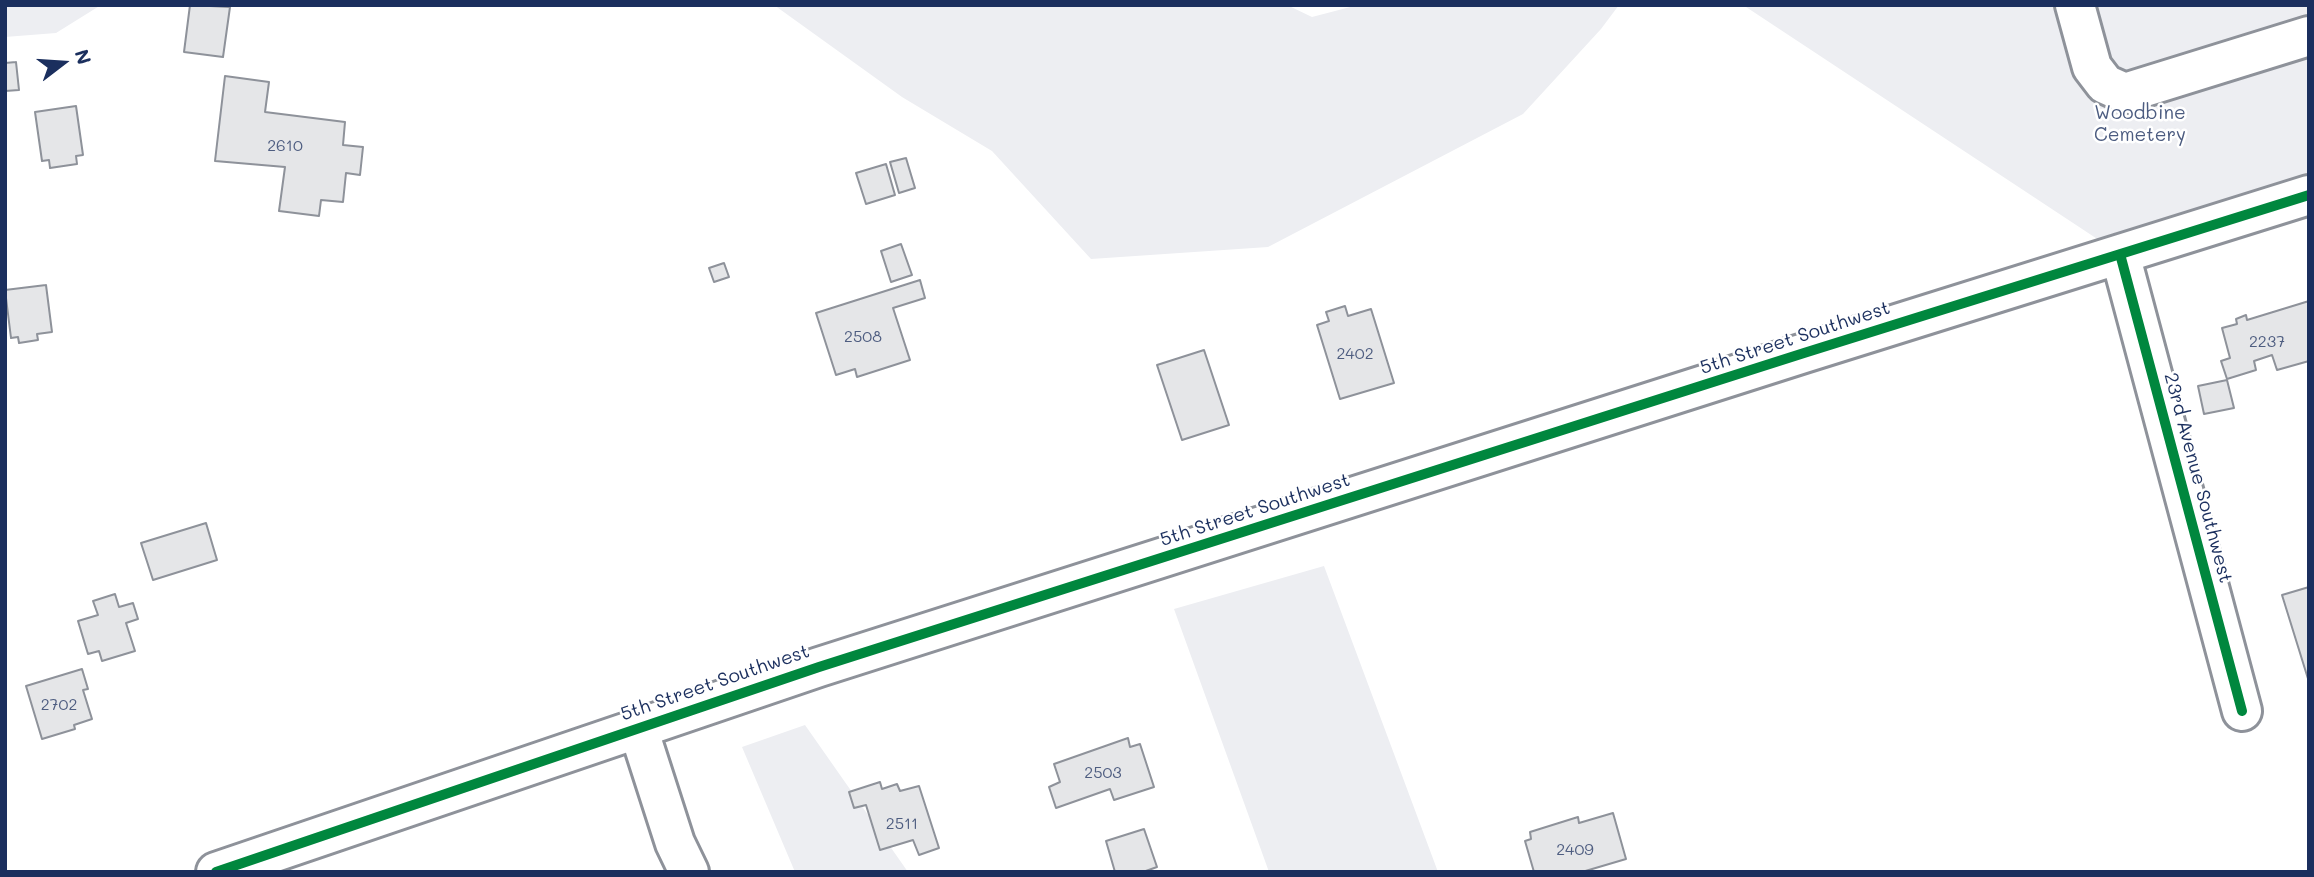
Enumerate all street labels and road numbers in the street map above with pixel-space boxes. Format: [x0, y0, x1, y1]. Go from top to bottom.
street label: 5th Street Southwest [1697, 297, 1893, 379]
street label: 23rd Avenue Southwest [2159, 370, 2237, 586]
street label: 5th Street Southwest [1157, 469, 1353, 551]
street label: 5th Street Southwest [618, 640, 812, 726]

